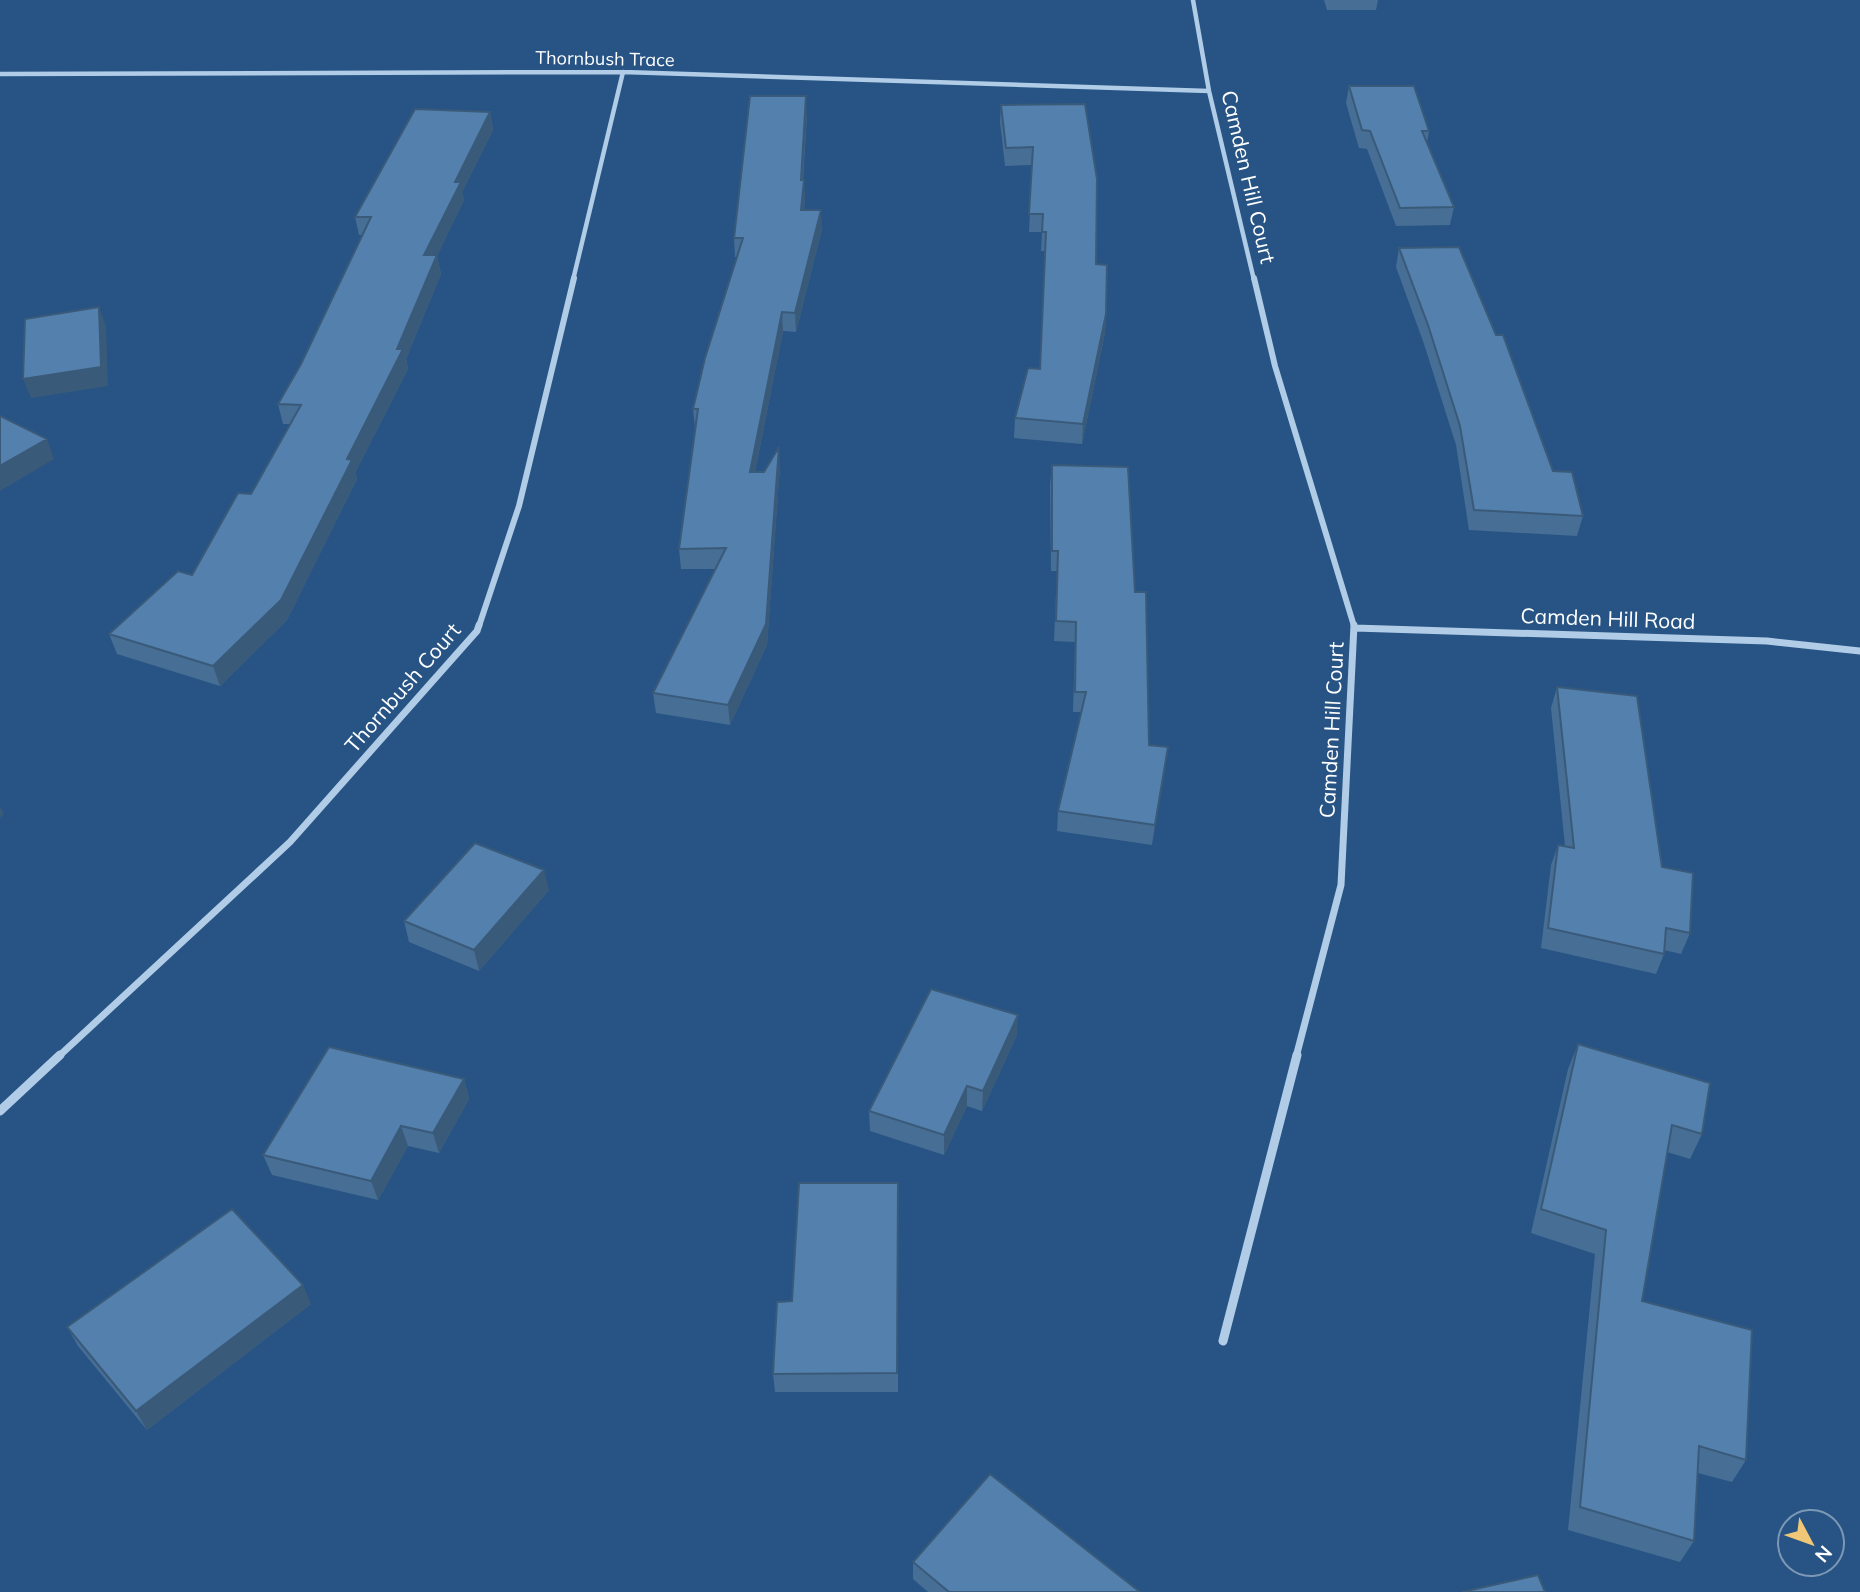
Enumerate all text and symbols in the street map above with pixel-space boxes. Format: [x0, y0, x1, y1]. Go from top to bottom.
street label: Thornbush Trace [535, 46, 675, 71]
street label: Camden Hill Court [1216, 88, 1282, 266]
street label: Camden Hill Road [1520, 602, 1696, 634]
street label: Thornbush Court [339, 617, 466, 757]
street label: Camden Hill Court [1313, 641, 1349, 819]
north arrow [1776, 1508, 1846, 1578]
text: N [1810, 1541, 1838, 1567]

